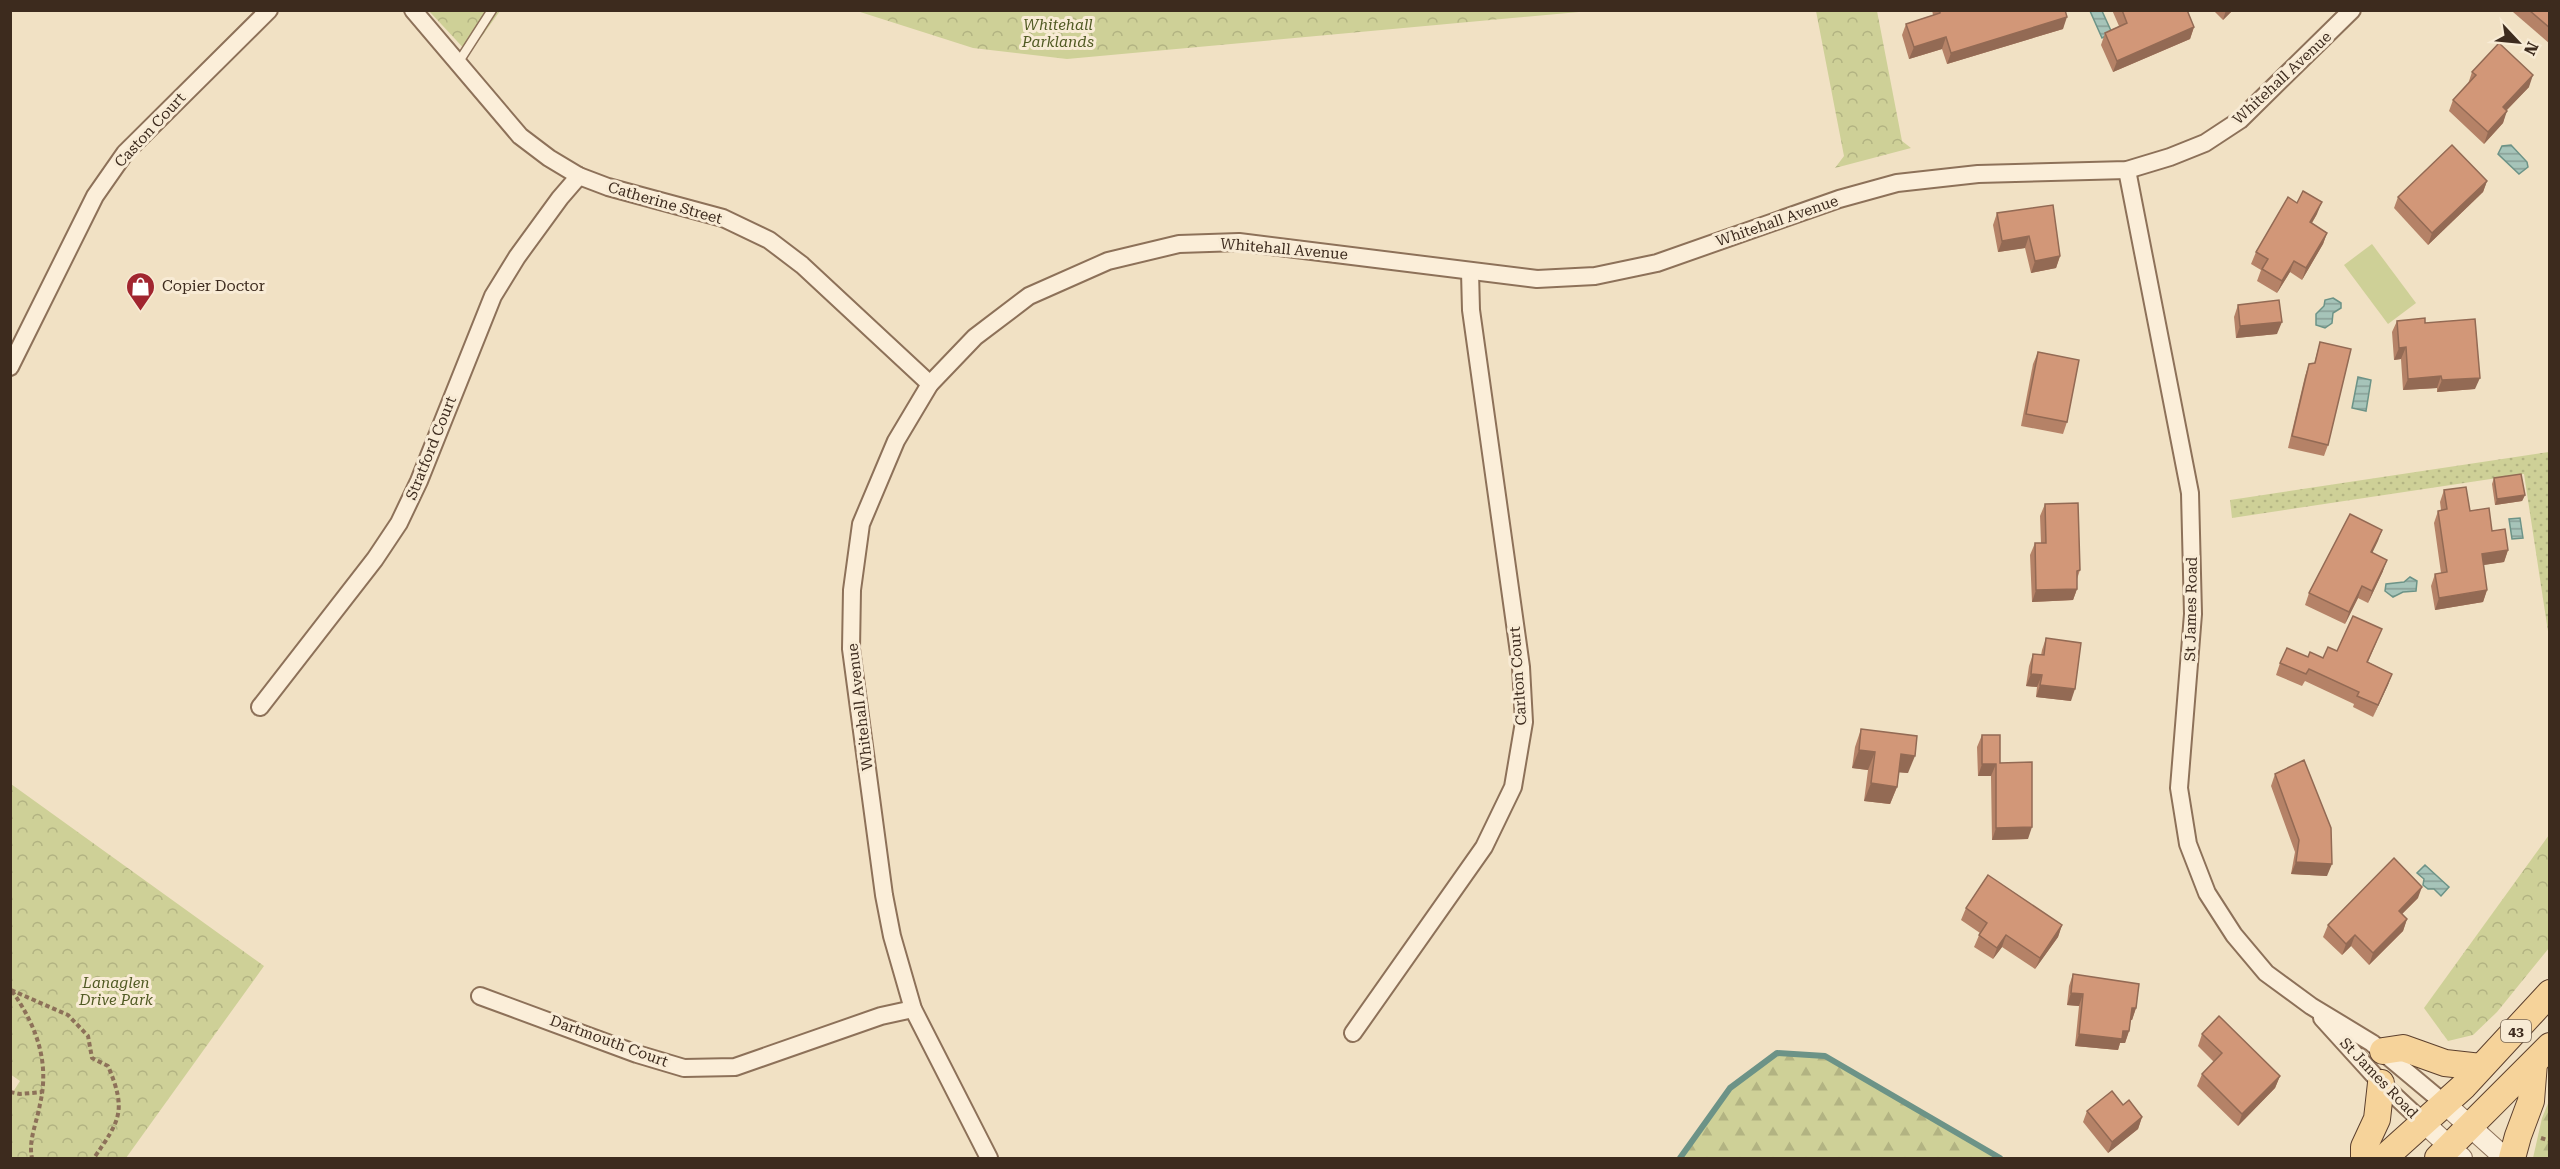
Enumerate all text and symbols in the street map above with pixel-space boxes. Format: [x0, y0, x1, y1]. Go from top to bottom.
north arrow [2488, 12, 2548, 72]
park label: Whitehall Parklands [1021, 16, 1094, 51]
street label: Whitehall Avenue [2229, 28, 2335, 128]
text: N [2520, 39, 2542, 58]
street label: Caston Court [111, 89, 189, 171]
street label: Catherine Street [606, 178, 725, 228]
street label: Whitehall Avenue [1714, 192, 1840, 250]
street label: Whitehall Avenue [1219, 234, 1349, 264]
shop icon: Copier Doctor [125, 270, 157, 312]
place label: Copier Doctor [162, 277, 265, 295]
street label: Stratford Court [402, 393, 460, 502]
street label: St James Road [2181, 556, 2201, 661]
street label: Carlton Court [1506, 625, 1530, 726]
street label: Whitehall Avenue [843, 642, 877, 772]
park label: Lanaglen Drive Park [78, 974, 154, 1009]
street label: Dartmouth Court [547, 1011, 671, 1071]
road number: 43 [2501, 1020, 2531, 1042]
street label: St James Road [2336, 1034, 2422, 1122]

